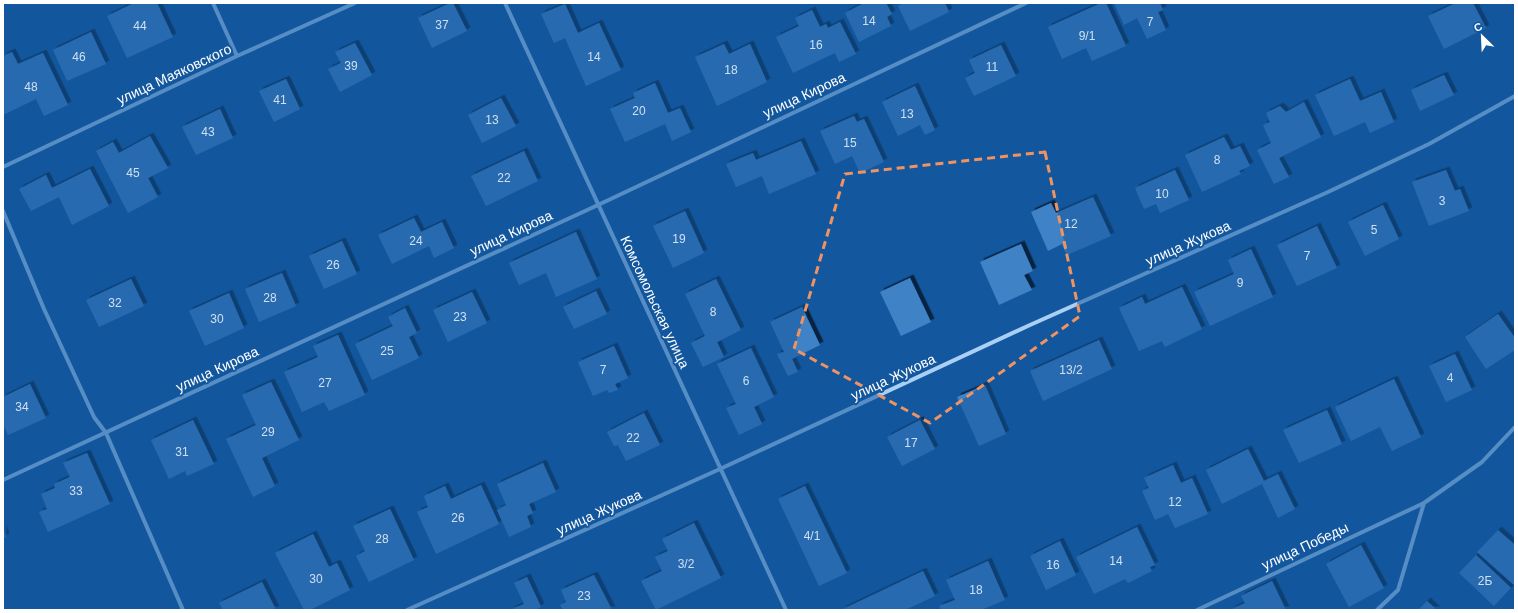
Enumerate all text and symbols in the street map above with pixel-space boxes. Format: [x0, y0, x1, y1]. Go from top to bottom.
house number: 14 [862, 14, 876, 28]
house number: 7 [1147, 15, 1154, 29]
north arrow [1462, 16, 1502, 56]
house number: 37 [435, 18, 449, 32]
house number: 44 [133, 19, 147, 33]
text: С [1472, 20, 1484, 34]
house number: 9/1 [1079, 29, 1096, 43]
house number: 16 [809, 38, 823, 52]
street label: улица Маяковского [114, 40, 234, 108]
house number: 46 [72, 50, 86, 64]
house number: 14 [587, 50, 601, 64]
house number: 39 [344, 59, 358, 73]
house number: 11 [986, 60, 999, 74]
house number: 18 [724, 63, 738, 77]
street label: улица Кирова [760, 69, 848, 121]
house number: 48 [24, 80, 38, 94]
house number: 41 [273, 93, 287, 107]
house number: 20 [632, 104, 646, 118]
house number: 13 [900, 107, 914, 121]
house number: 13 [485, 113, 499, 127]
house number: 43 [201, 125, 215, 139]
house number: 15 [843, 136, 857, 150]
house number: 8 [1214, 153, 1221, 167]
house number: 45 [126, 166, 140, 180]
house number: 22 [497, 171, 511, 185]
house number: 10 [1155, 187, 1169, 201]
house number: 3 [1439, 194, 1446, 208]
street label: улица Кирова [467, 207, 555, 259]
house number: 12 [1064, 217, 1078, 231]
street label: улица Жукова [1143, 217, 1233, 269]
house number: 5 [1371, 223, 1378, 237]
house number: 19 [672, 232, 686, 246]
street label: Комсомольская улица [617, 233, 693, 371]
house number: 24 [409, 234, 423, 248]
house number: 7 [1304, 249, 1311, 263]
house number: 26 [326, 258, 340, 272]
house number: 9 [1237, 276, 1244, 290]
house number: 28 [263, 291, 277, 305]
house number: 32 [108, 296, 122, 310]
house number: 8 [710, 305, 717, 319]
house number: 23 [453, 310, 467, 324]
house number: 30 [210, 312, 224, 326]
street label: улица Кирова [173, 343, 261, 395]
house number: 25 [380, 344, 394, 358]
street label: улица Жукова [848, 350, 938, 404]
house number: 7 [600, 363, 607, 377]
house number: 13/2 [1059, 363, 1083, 377]
house number: 4 [1447, 371, 1454, 385]
house number: 6 [743, 374, 750, 388]
house number: 27 [318, 376, 332, 390]
house number: 34 [15, 400, 29, 414]
house number: 29 [261, 425, 275, 439]
house number: 22 [626, 431, 640, 445]
house number: 17 [904, 436, 918, 450]
house number: 31 [175, 445, 189, 459]
house number: 33 [69, 484, 83, 498]
street label: улица Жукова [554, 486, 644, 538]
house number: 12 [1168, 495, 1182, 509]
house number: 26 [451, 511, 465, 525]
street label: улица Победы [1259, 519, 1351, 573]
house number: 4/1 [804, 529, 821, 543]
house number: 28 [375, 532, 389, 546]
house number: 14 [1109, 554, 1123, 568]
house number: 3/2 [678, 557, 695, 571]
house number: 16 [1046, 558, 1060, 572]
house number: 30 [309, 572, 323, 586]
house number: 2Б [1478, 574, 1492, 588]
house number: 18 [969, 583, 983, 597]
house number: 23 [577, 589, 591, 603]

